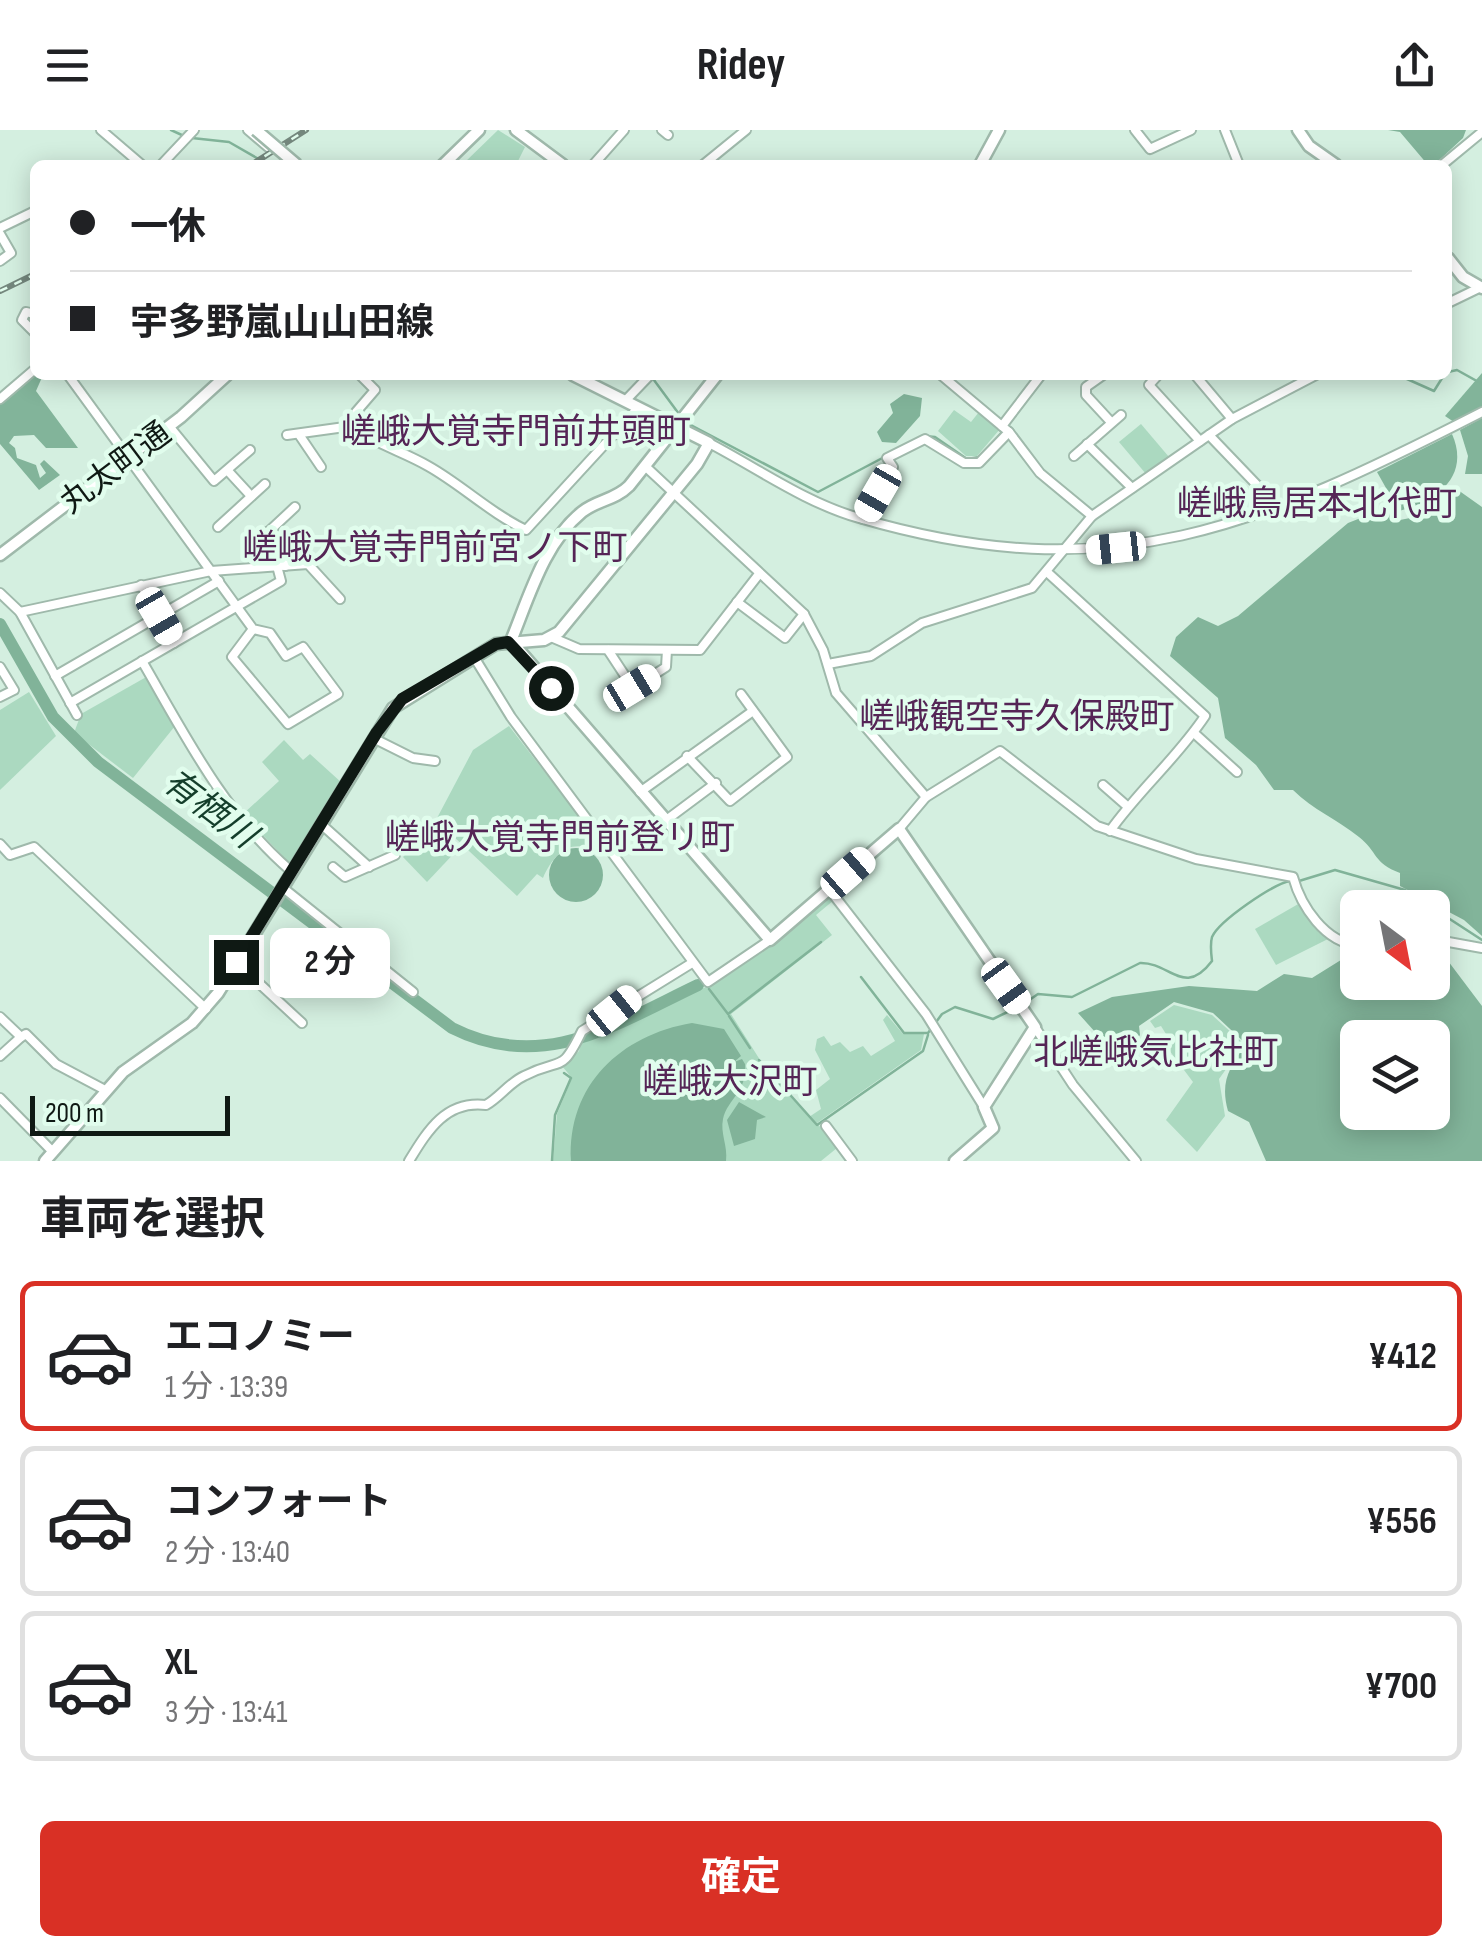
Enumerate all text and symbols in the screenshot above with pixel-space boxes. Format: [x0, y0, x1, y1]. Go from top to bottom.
icon: menu [40, 38, 95, 93]
text: Ridey [697, 38, 785, 93]
icon: share [1387, 38, 1442, 93]
text: 一休 [130, 205, 206, 250]
text: 宇多野嵐山山田線 [130, 301, 434, 346]
district label: 嵯峨大覚寺門前井頭町 [341, 411, 691, 454]
street label: 丸太町通 [53, 414, 179, 522]
car [850, 460, 906, 526]
district label: 嵯峨鳥居本北代町 [1177, 483, 1457, 526]
district label: 嵯峨大覚寺門前宮ノ下町 [242, 527, 628, 570]
car [1085, 530, 1147, 566]
car [131, 583, 187, 649]
car [599, 660, 665, 716]
route start [529, 666, 574, 711]
district label: 嵯峨観空寺久保殿町 [859, 696, 1175, 739]
water label: 有栖川 [154, 760, 267, 860]
district label: 嵯峨大覚寺門前登リ町 [385, 817, 735, 860]
car [816, 842, 880, 904]
north arrow [1340, 890, 1450, 1000]
map controls [1340, 890, 1450, 1130]
callout: 2 分 [271, 927, 391, 997]
route end [214, 940, 259, 985]
text: 2 分 [304, 943, 356, 982]
car [976, 953, 1036, 1019]
car [581, 980, 647, 1042]
button: layers [1340, 1020, 1450, 1130]
district label: 北嵯峨気比社町 [1033, 1032, 1279, 1075]
district label: 嵯峨大沢町 [642, 1061, 818, 1104]
scale bar [30, 1091, 230, 1136]
text: 200 m [45, 1097, 104, 1130]
text: 車両を選択 [40, 1193, 265, 1248]
icon: car [45, 1311, 135, 1401]
text: エコノミー [165, 1315, 355, 1360]
text: ¥412 [1368, 1334, 1437, 1379]
text: 1 分 · 13:39 [165, 1368, 288, 1407]
icon: car [45, 1476, 135, 1566]
text: コンフォート [165, 1480, 392, 1525]
text: ¥556 [1366, 1499, 1437, 1544]
text: 2 分 · 13:40 [165, 1533, 290, 1572]
text: XL [165, 1640, 198, 1685]
icon: car [45, 1641, 135, 1731]
text: ¥700 [1365, 1664, 1437, 1709]
text: 3 分 · 13:41 [165, 1693, 287, 1732]
button: 確定 [40, 1821, 1442, 1936]

